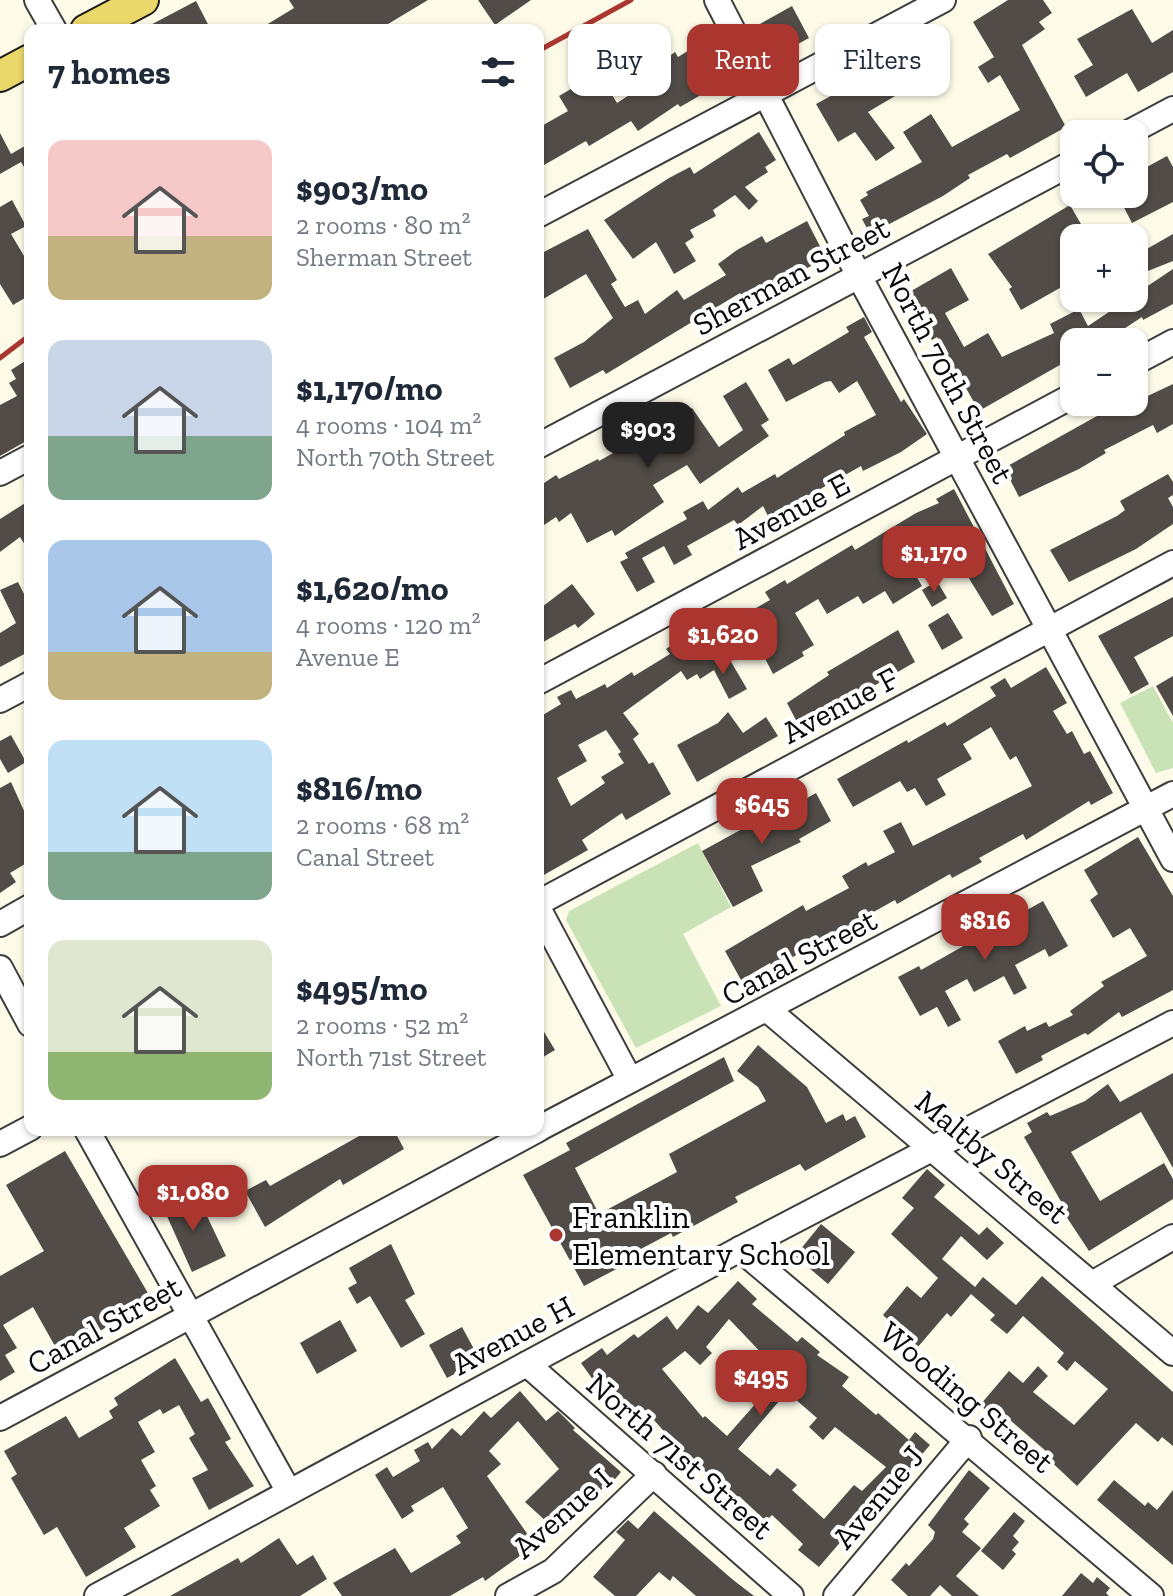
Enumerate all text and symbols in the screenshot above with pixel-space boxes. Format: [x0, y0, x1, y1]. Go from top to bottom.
chip: Buy [568, 24, 671, 96]
chip: Rent [687, 24, 799, 96]
chip: Filters [815, 24, 950, 96]
icon: filters [476, 50, 520, 94]
text: 7 homes [48, 52, 171, 93]
map controls [1060, 120, 1148, 416]
button: locate [1060, 120, 1148, 208]
text: $903/mo [296, 168, 428, 209]
icon: home [112, 172, 208, 268]
street label: Sherman Street [687, 208, 896, 344]
text: 2 rooms · 80 m² [296, 209, 471, 241]
button: + [1060, 224, 1148, 312]
text: Sherman Street [296, 241, 472, 273]
street label: North 70th Street [874, 256, 1022, 490]
button: − [1060, 328, 1148, 416]
text: $1,170/mo [296, 368, 443, 409]
icon: home [112, 372, 208, 468]
pin: $903 [601, 402, 695, 470]
text: 4 rooms · 104 m² [296, 409, 481, 441]
text: $903 [620, 412, 676, 444]
text: North 70th Street [296, 441, 494, 473]
street label: Avenue E [726, 464, 856, 558]
pin: $1,170 [869, 526, 999, 594]
text: $1,170 [901, 536, 967, 568]
text: $1,620/mo [296, 568, 449, 609]
icon: home [112, 572, 208, 668]
pin: $1,620 [658, 608, 788, 676]
text: 4 rooms · 120 m² [296, 609, 481, 641]
text: $1,620 [687, 618, 759, 650]
text: Avenue E [296, 641, 400, 673]
street label: Avenue F [775, 658, 905, 751]
text: $816/mo [296, 768, 422, 809]
icon: home [112, 772, 208, 868]
pin: $645 [715, 778, 809, 846]
text: $645 [734, 788, 790, 820]
text: 2 rooms · 68 m² [296, 809, 469, 841]
text: Canal Street [296, 841, 434, 873]
pin: $816 [938, 894, 1032, 962]
street label: Canal Street [715, 900, 883, 1014]
text: $816 [959, 904, 1011, 936]
text: $495/mo [296, 968, 427, 1009]
icon: home [112, 972, 208, 1068]
text: 2 rooms · 52 m² [296, 1009, 468, 1041]
text: North 71st Street [296, 1041, 486, 1073]
street label: Maltby Street [908, 1082, 1076, 1232]
pin: $1,080 [128, 1165, 258, 1233]
text: $1,080 [156, 1175, 230, 1207]
place label: Franklin Elementary School [572, 1198, 830, 1273]
marker: Franklin Elementary School [547, 1226, 565, 1244]
street label: Canal Street [20, 1267, 188, 1383]
street label: Avenue H [445, 1287, 581, 1383]
street label: Wooding Street [872, 1313, 1062, 1481]
pin: $495 [714, 1350, 808, 1418]
text: $495 [733, 1360, 789, 1392]
street label: North 71st Street [579, 1365, 781, 1547]
street label: Avenue J [824, 1438, 932, 1556]
street label: Avenue I [505, 1460, 619, 1566]

